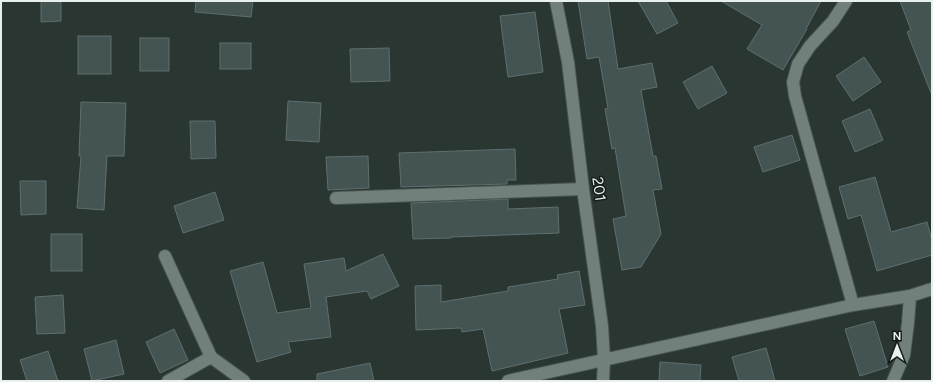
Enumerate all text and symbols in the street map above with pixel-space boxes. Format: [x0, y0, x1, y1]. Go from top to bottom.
street label: 201 [588, 176, 610, 202]
north arrow [877, 326, 917, 366]
text: N [893, 330, 901, 343]

